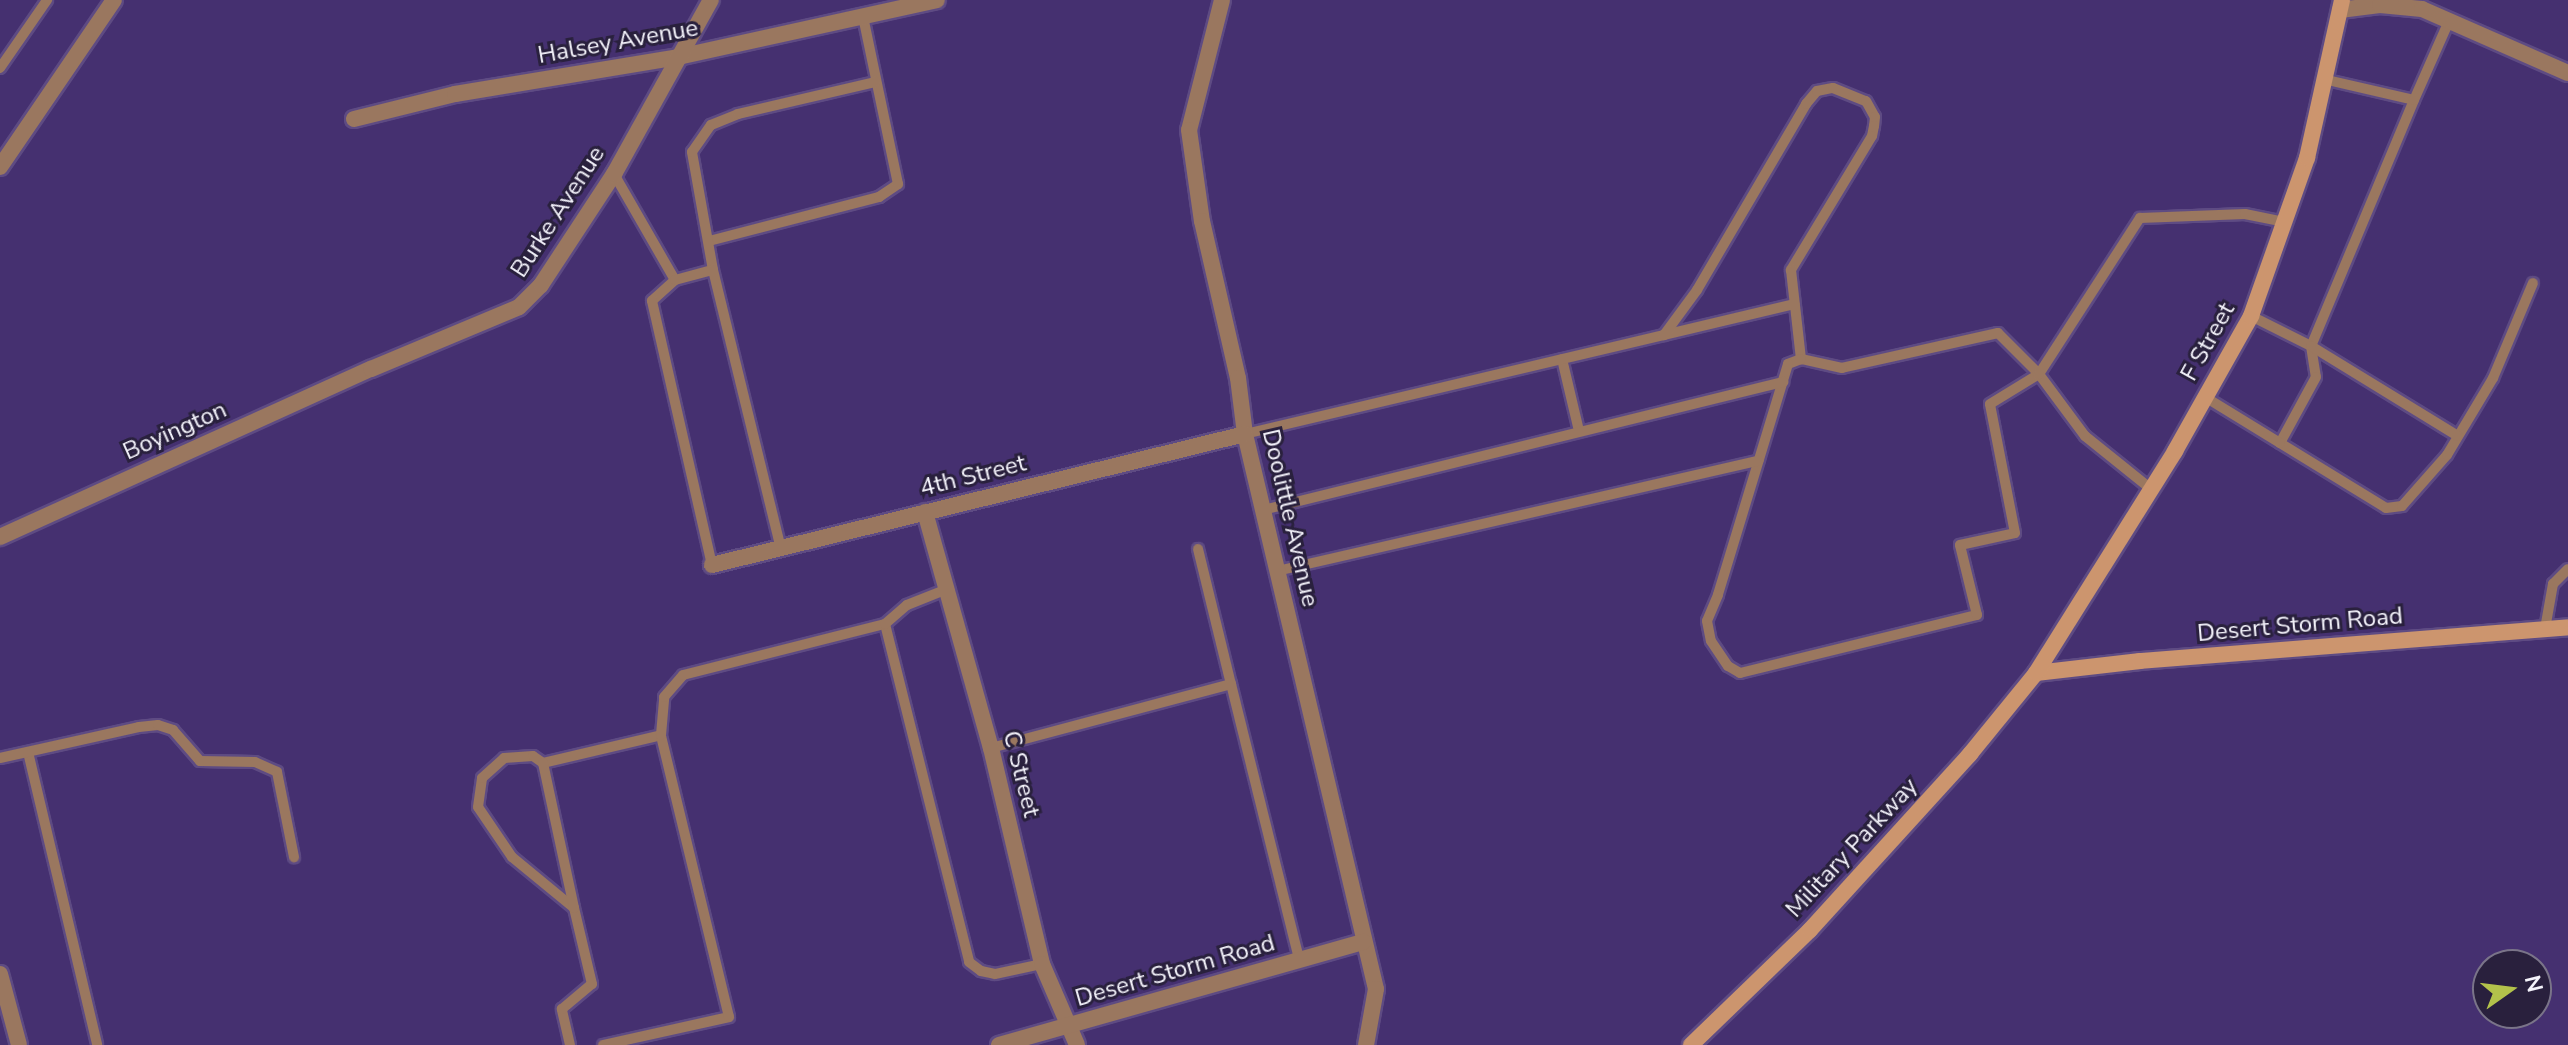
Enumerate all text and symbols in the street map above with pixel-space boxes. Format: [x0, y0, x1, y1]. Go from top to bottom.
street label: Halsey Avenue [536, 14, 700, 70]
street label: Burke Avenue [505, 141, 611, 283]
street label: F Street [2175, 298, 2241, 386]
street label: Boyington [119, 395, 231, 467]
street label: Doolittle Avenue [1256, 426, 1324, 610]
street label: 4th Street [917, 449, 1029, 503]
street label: Desert Storm Road [2196, 602, 2404, 648]
street label: C Street [996, 728, 1046, 820]
street label: Military Parkway [1780, 772, 1924, 924]
street label: Desert Storm Road [1072, 929, 1278, 1013]
north arrow [2472, 949, 2552, 1029]
text: N [2517, 972, 2550, 995]

